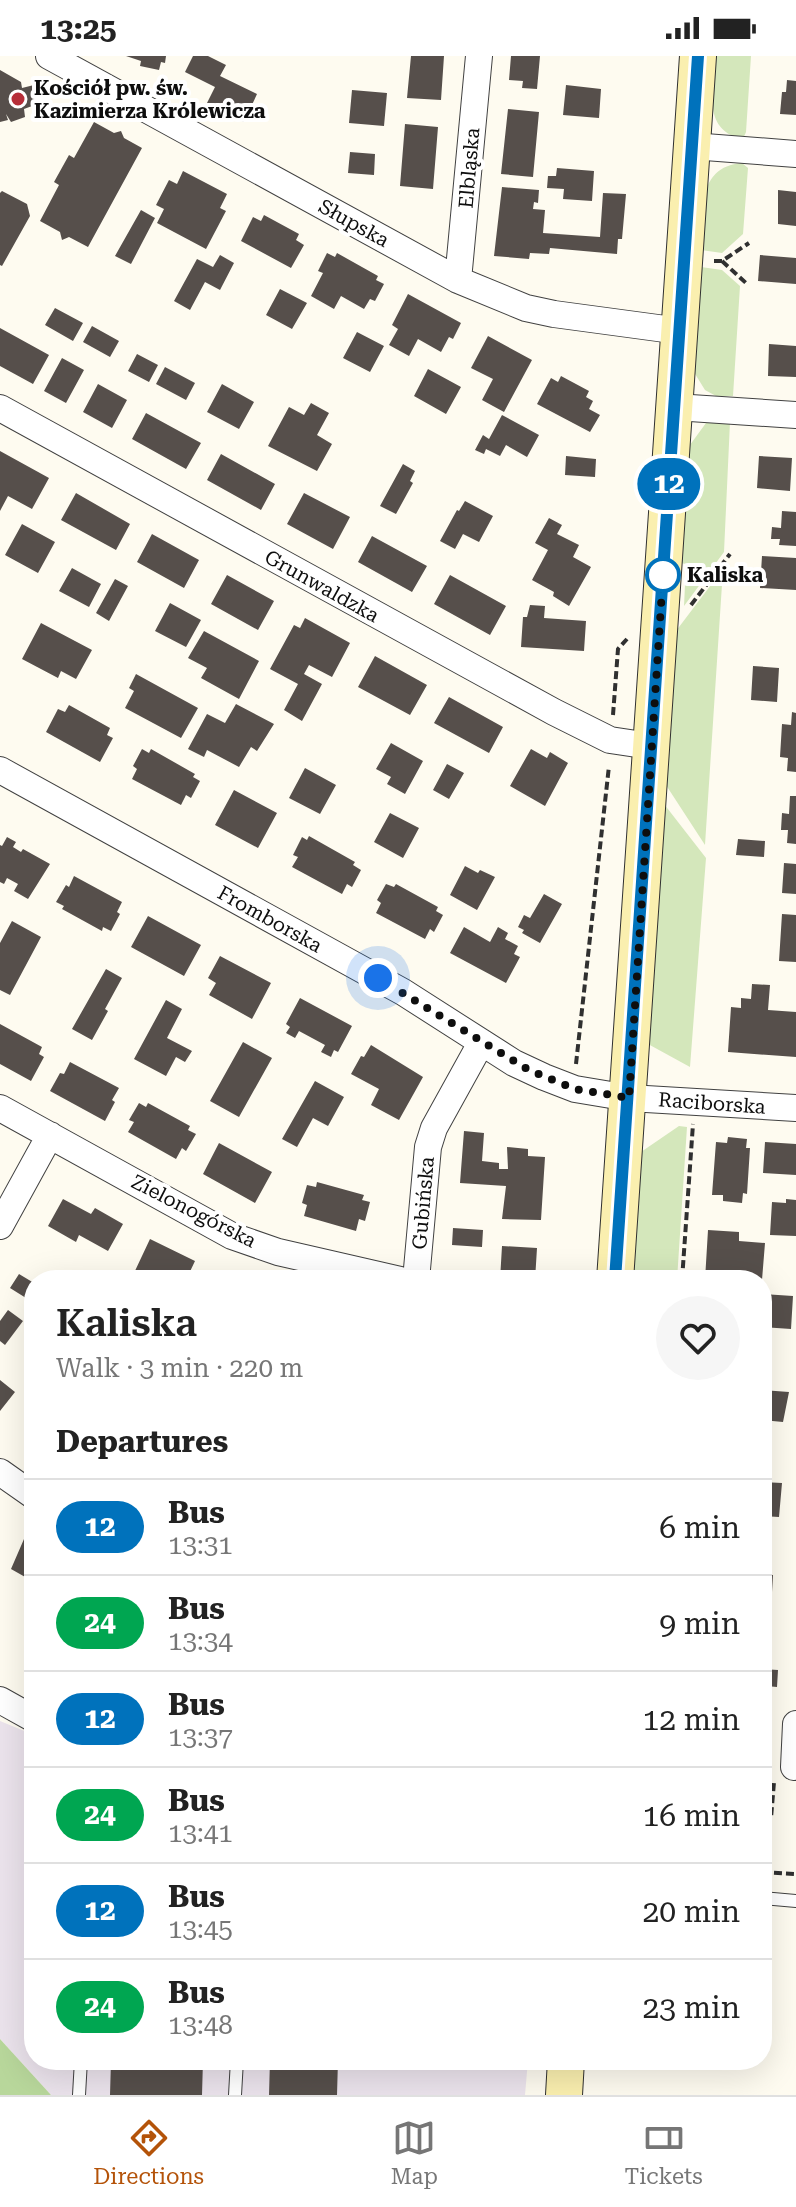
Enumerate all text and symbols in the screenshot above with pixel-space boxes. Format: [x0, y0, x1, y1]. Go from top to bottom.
text: 13:25 [40, 11, 117, 46]
place label: Kościół pw. św. Kazimierza Królewicza [34, 76, 266, 123]
marker: Kościół pw. św. Kazimierza Królewicza [9, 90, 27, 108]
street label: Elbląska [454, 126, 485, 210]
street label: Słupska [315, 194, 393, 252]
line badge: 12 [633, 458, 705, 510]
text: 12 [653, 467, 685, 500]
street label: Grunwaldzka [260, 545, 384, 627]
marker: Kaliska [646, 558, 680, 592]
place label: Kaliska [687, 563, 763, 587]
street label: Fromborska [214, 880, 327, 958]
your location [358, 958, 398, 998]
street label: Raciborska [657, 1087, 767, 1119]
street label: Gubińska [407, 1155, 439, 1250]
street label: Zielonogórska [128, 1169, 261, 1253]
button: heart [656, 1296, 740, 1380]
text: Kaliska [56, 1301, 197, 1345]
text: Walk · 3 min · 220 m [56, 1353, 303, 1383]
text: Departures [56, 1424, 228, 1459]
text: Bus [168, 1495, 225, 1530]
text: 12 [84, 1510, 116, 1543]
text: 6 min [659, 1510, 740, 1545]
text: 13:31 [168, 1530, 233, 1560]
text: Bus [168, 1591, 225, 1626]
text: 24 [84, 1606, 116, 1639]
text: 9 min [659, 1606, 740, 1641]
text: 13:34 [168, 1626, 233, 1656]
text: Bus [168, 1687, 225, 1722]
text: 12 [84, 1702, 116, 1735]
text: 12 min [643, 1702, 740, 1737]
text: 13:37 [168, 1722, 233, 1752]
text: Bus [168, 1783, 225, 1818]
text: 24 [84, 1798, 116, 1831]
text: 16 min [643, 1798, 740, 1833]
text: 13:41 [168, 1818, 233, 1848]
text: Bus [168, 1879, 225, 1914]
text: 12 [84, 1894, 116, 1927]
text: 20 min [643, 1894, 740, 1929]
text: 13:45 [168, 1914, 233, 1944]
text: Bus [168, 1975, 225, 2010]
text: 24 [84, 1990, 116, 2023]
text: 23 min [643, 1990, 740, 2025]
text: 13:48 [168, 2010, 233, 2040]
tab: Directions [93, 2116, 204, 2189]
tab: Map [391, 2116, 438, 2189]
tab: Tickets [625, 2116, 703, 2189]

